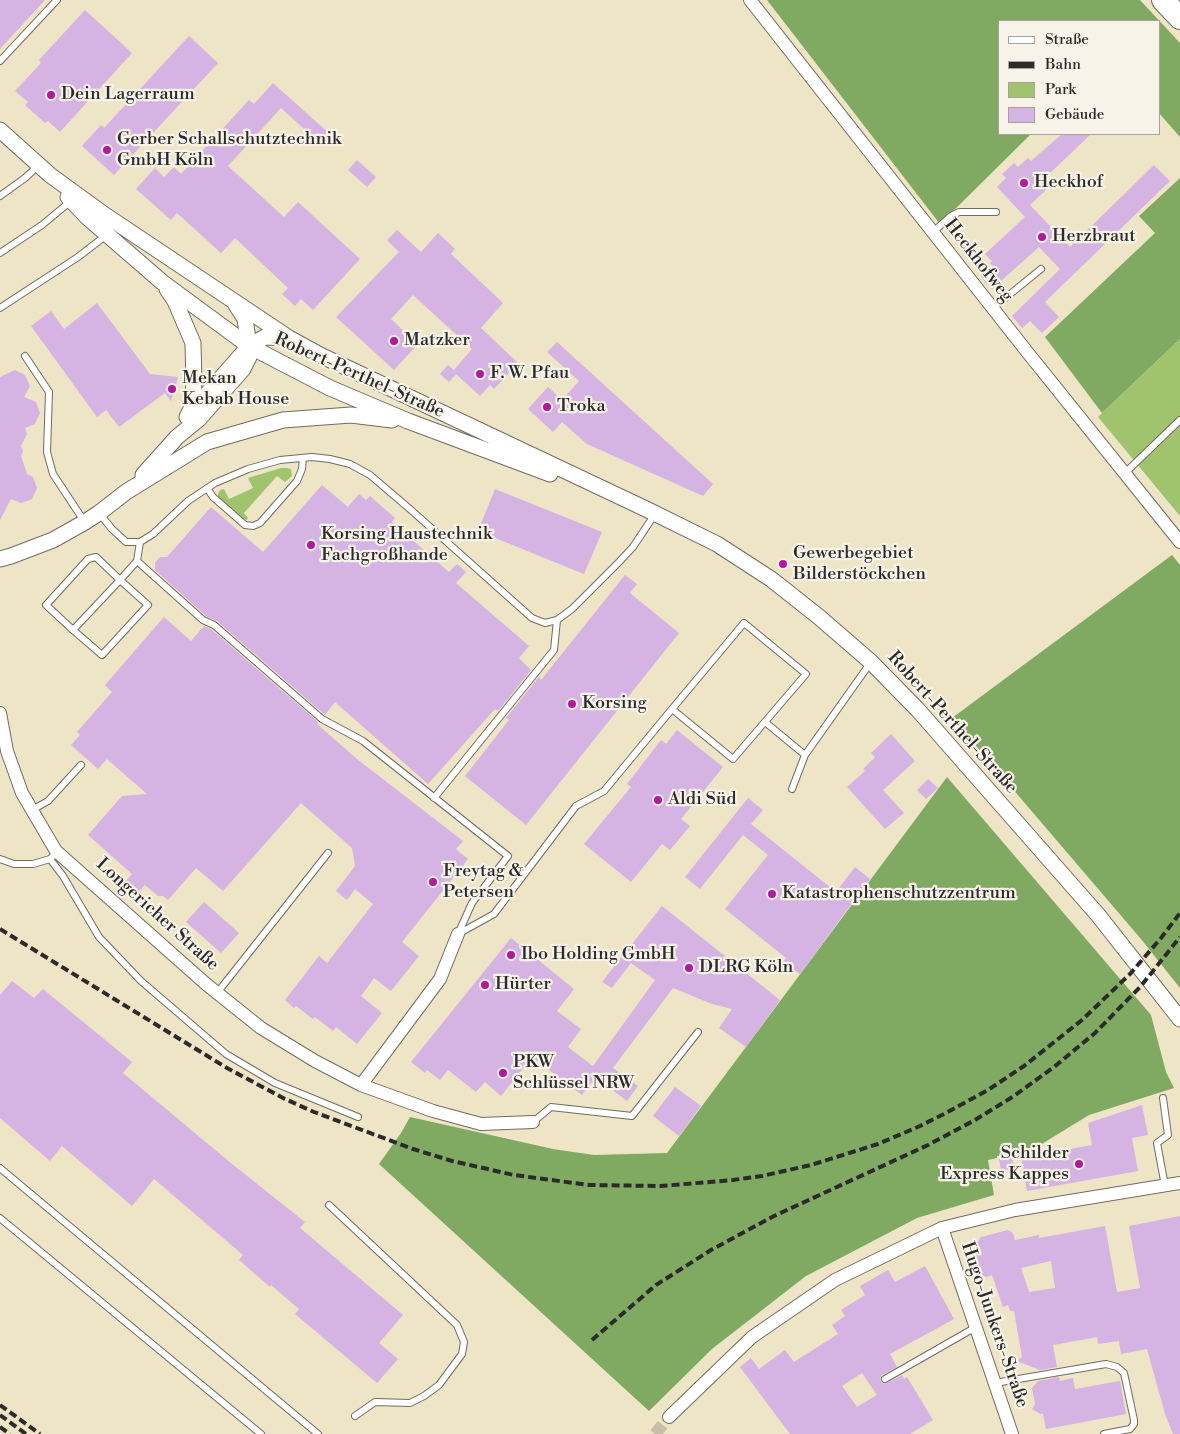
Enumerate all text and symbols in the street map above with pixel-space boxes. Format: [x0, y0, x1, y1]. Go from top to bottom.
legend [998, 20, 1160, 135]
text: Straße [1045, 30, 1089, 49]
text: Bahn [1045, 55, 1081, 74]
text: Park [1045, 80, 1076, 99]
place label: Dein Lagerraum [61, 84, 195, 106]
marker: Dein Lagerraum [45, 89, 57, 101]
text: Gebäude [1045, 105, 1104, 124]
place label: Gerber Schallschutztechnik GmbH Köln [117, 129, 341, 172]
marker: Gerber Schallschutztechnik GmbH Köln [101, 144, 113, 156]
place label: Heckhof [1034, 172, 1103, 194]
marker: Heckhof [1018, 177, 1030, 189]
street label: Heckhofweg [939, 215, 1017, 307]
place label: Herzbraut [1052, 226, 1136, 248]
marker: Herzbraut [1036, 231, 1048, 243]
street label: Robert-Perthel-Straße [271, 329, 447, 423]
place label: Matzker [404, 330, 470, 352]
marker: Matzker [388, 335, 400, 347]
place label: F. W. Pfau [490, 363, 569, 385]
place label: Mekan Kebab House [182, 368, 289, 410]
marker: F. W. Pfau [474, 368, 486, 380]
marker: Mekan Kebab House [166, 383, 178, 395]
place label: Troka [557, 396, 606, 418]
marker: Troka [541, 401, 553, 413]
place label: Korsing Haustechnik Fachgroßhande [321, 524, 492, 566]
marker: Korsing Haustechnik Fachgroßhande [305, 539, 317, 551]
place label: Gewerbegebiet Bilderstöckchen [793, 543, 926, 586]
marker: Gewerbegebiet Bilderstöckchen [777, 558, 789, 570]
street label: Robert-Perthel-Straße [882, 647, 1022, 799]
place label: Korsing [582, 693, 647, 715]
marker: Korsing [566, 698, 578, 710]
place label: Aldi Süd [668, 789, 736, 811]
marker: Aldi Süd [652, 794, 664, 806]
street label: Longericher Straße [91, 854, 223, 976]
place label: Freytag & Petersen [443, 861, 523, 904]
marker: Freytag & Petersen [427, 876, 439, 888]
place label: Katastrophenschutzzentrum [782, 883, 1016, 905]
marker: Katastrophenschutzzentrum [766, 888, 778, 900]
place label: Ibo Holding GmbH [521, 944, 675, 966]
marker: Ibo Holding GmbH [505, 949, 517, 961]
place label: DLRG Köln [699, 957, 793, 979]
marker: DLRG Köln [683, 962, 695, 974]
place label: Hürter [495, 974, 551, 996]
marker: Hürter [479, 979, 491, 991]
place label: PKW Schlüssel NRW [513, 1052, 634, 1094]
marker: PKW Schlüssel NRW [497, 1067, 509, 1079]
place label: Schilder Express Kappes [940, 1143, 1069, 1186]
marker: Schilder Express Kappes [1073, 1158, 1085, 1170]
street label: Hugo-Junkers-Straße [956, 1239, 1032, 1411]

